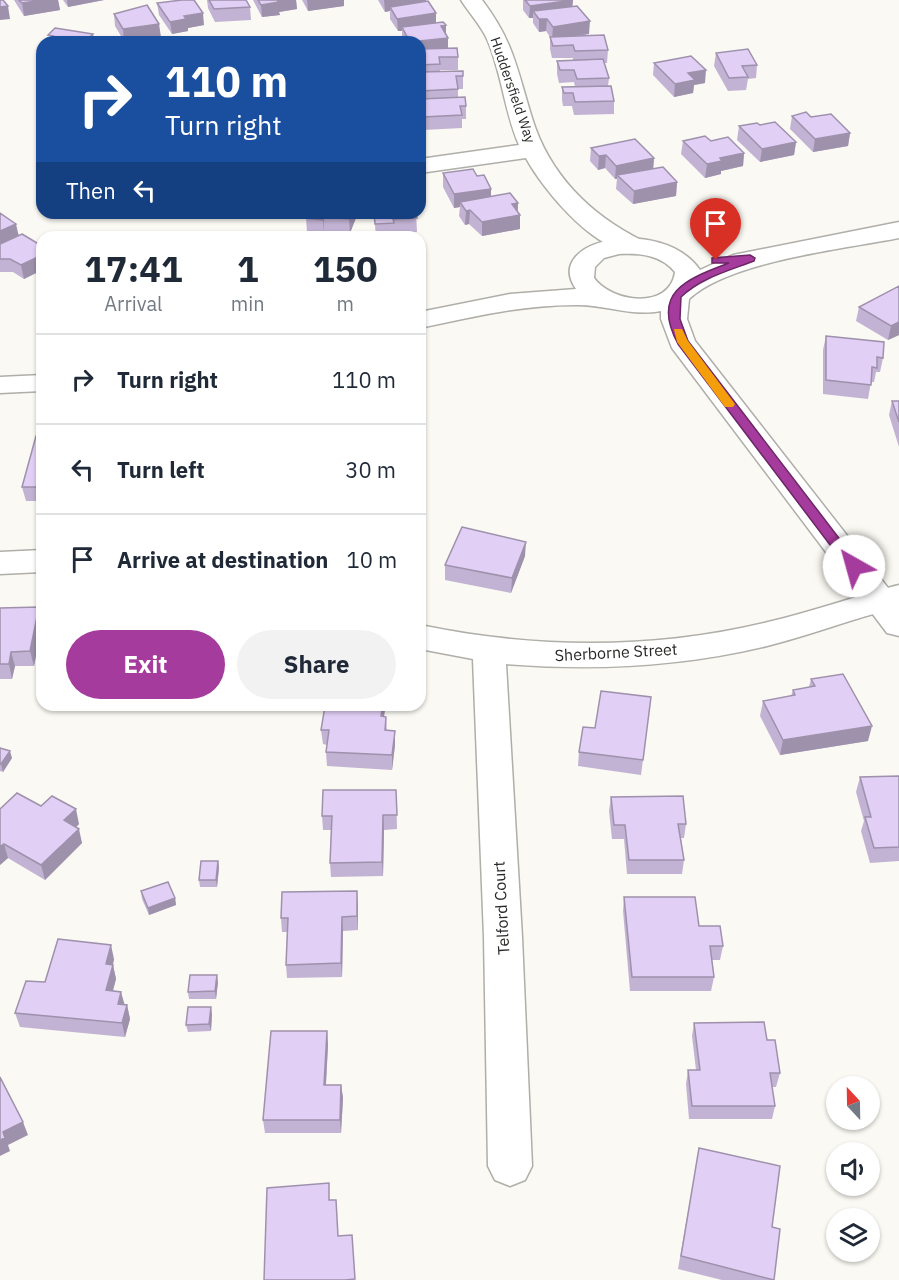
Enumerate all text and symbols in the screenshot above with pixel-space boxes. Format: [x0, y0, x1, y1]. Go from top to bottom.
street label: Huddersfield Way [486, 34, 540, 146]
text: 110 m [165, 54, 288, 109]
icon: right [66, 60, 144, 138]
text: Turn right [165, 107, 282, 142]
icon: left [128, 174, 161, 207]
text: Then [66, 176, 116, 205]
pin [690, 198, 741, 260]
icon: arrive [699, 207, 732, 240]
text: 17:41 [84, 245, 183, 292]
text: 1 [237, 245, 259, 292]
text: 150 [313, 245, 378, 292]
text: Arrival [104, 290, 163, 317]
text: min [231, 290, 265, 317]
text: m [337, 290, 354, 317]
icon: right [66, 363, 99, 396]
text: Turn right [117, 365, 218, 394]
text: 110 m [332, 365, 396, 394]
icon: left [66, 453, 99, 486]
text: Turn left [117, 455, 205, 484]
text: 30 m [345, 455, 396, 484]
position arrow [822, 534, 886, 598]
icon: arrive [66, 543, 99, 576]
text: Arrive at destination [117, 545, 328, 574]
text: 10 m [346, 545, 397, 574]
button: Exit [66, 630, 225, 699]
button: Share [237, 630, 396, 699]
street label: Sherborne Street [554, 639, 678, 665]
street label: Telford Court [489, 861, 513, 955]
north arrow [826, 1076, 880, 1130]
map controls [826, 1076, 880, 1262]
button: sound [826, 1142, 880, 1196]
button: layers [826, 1208, 880, 1262]

